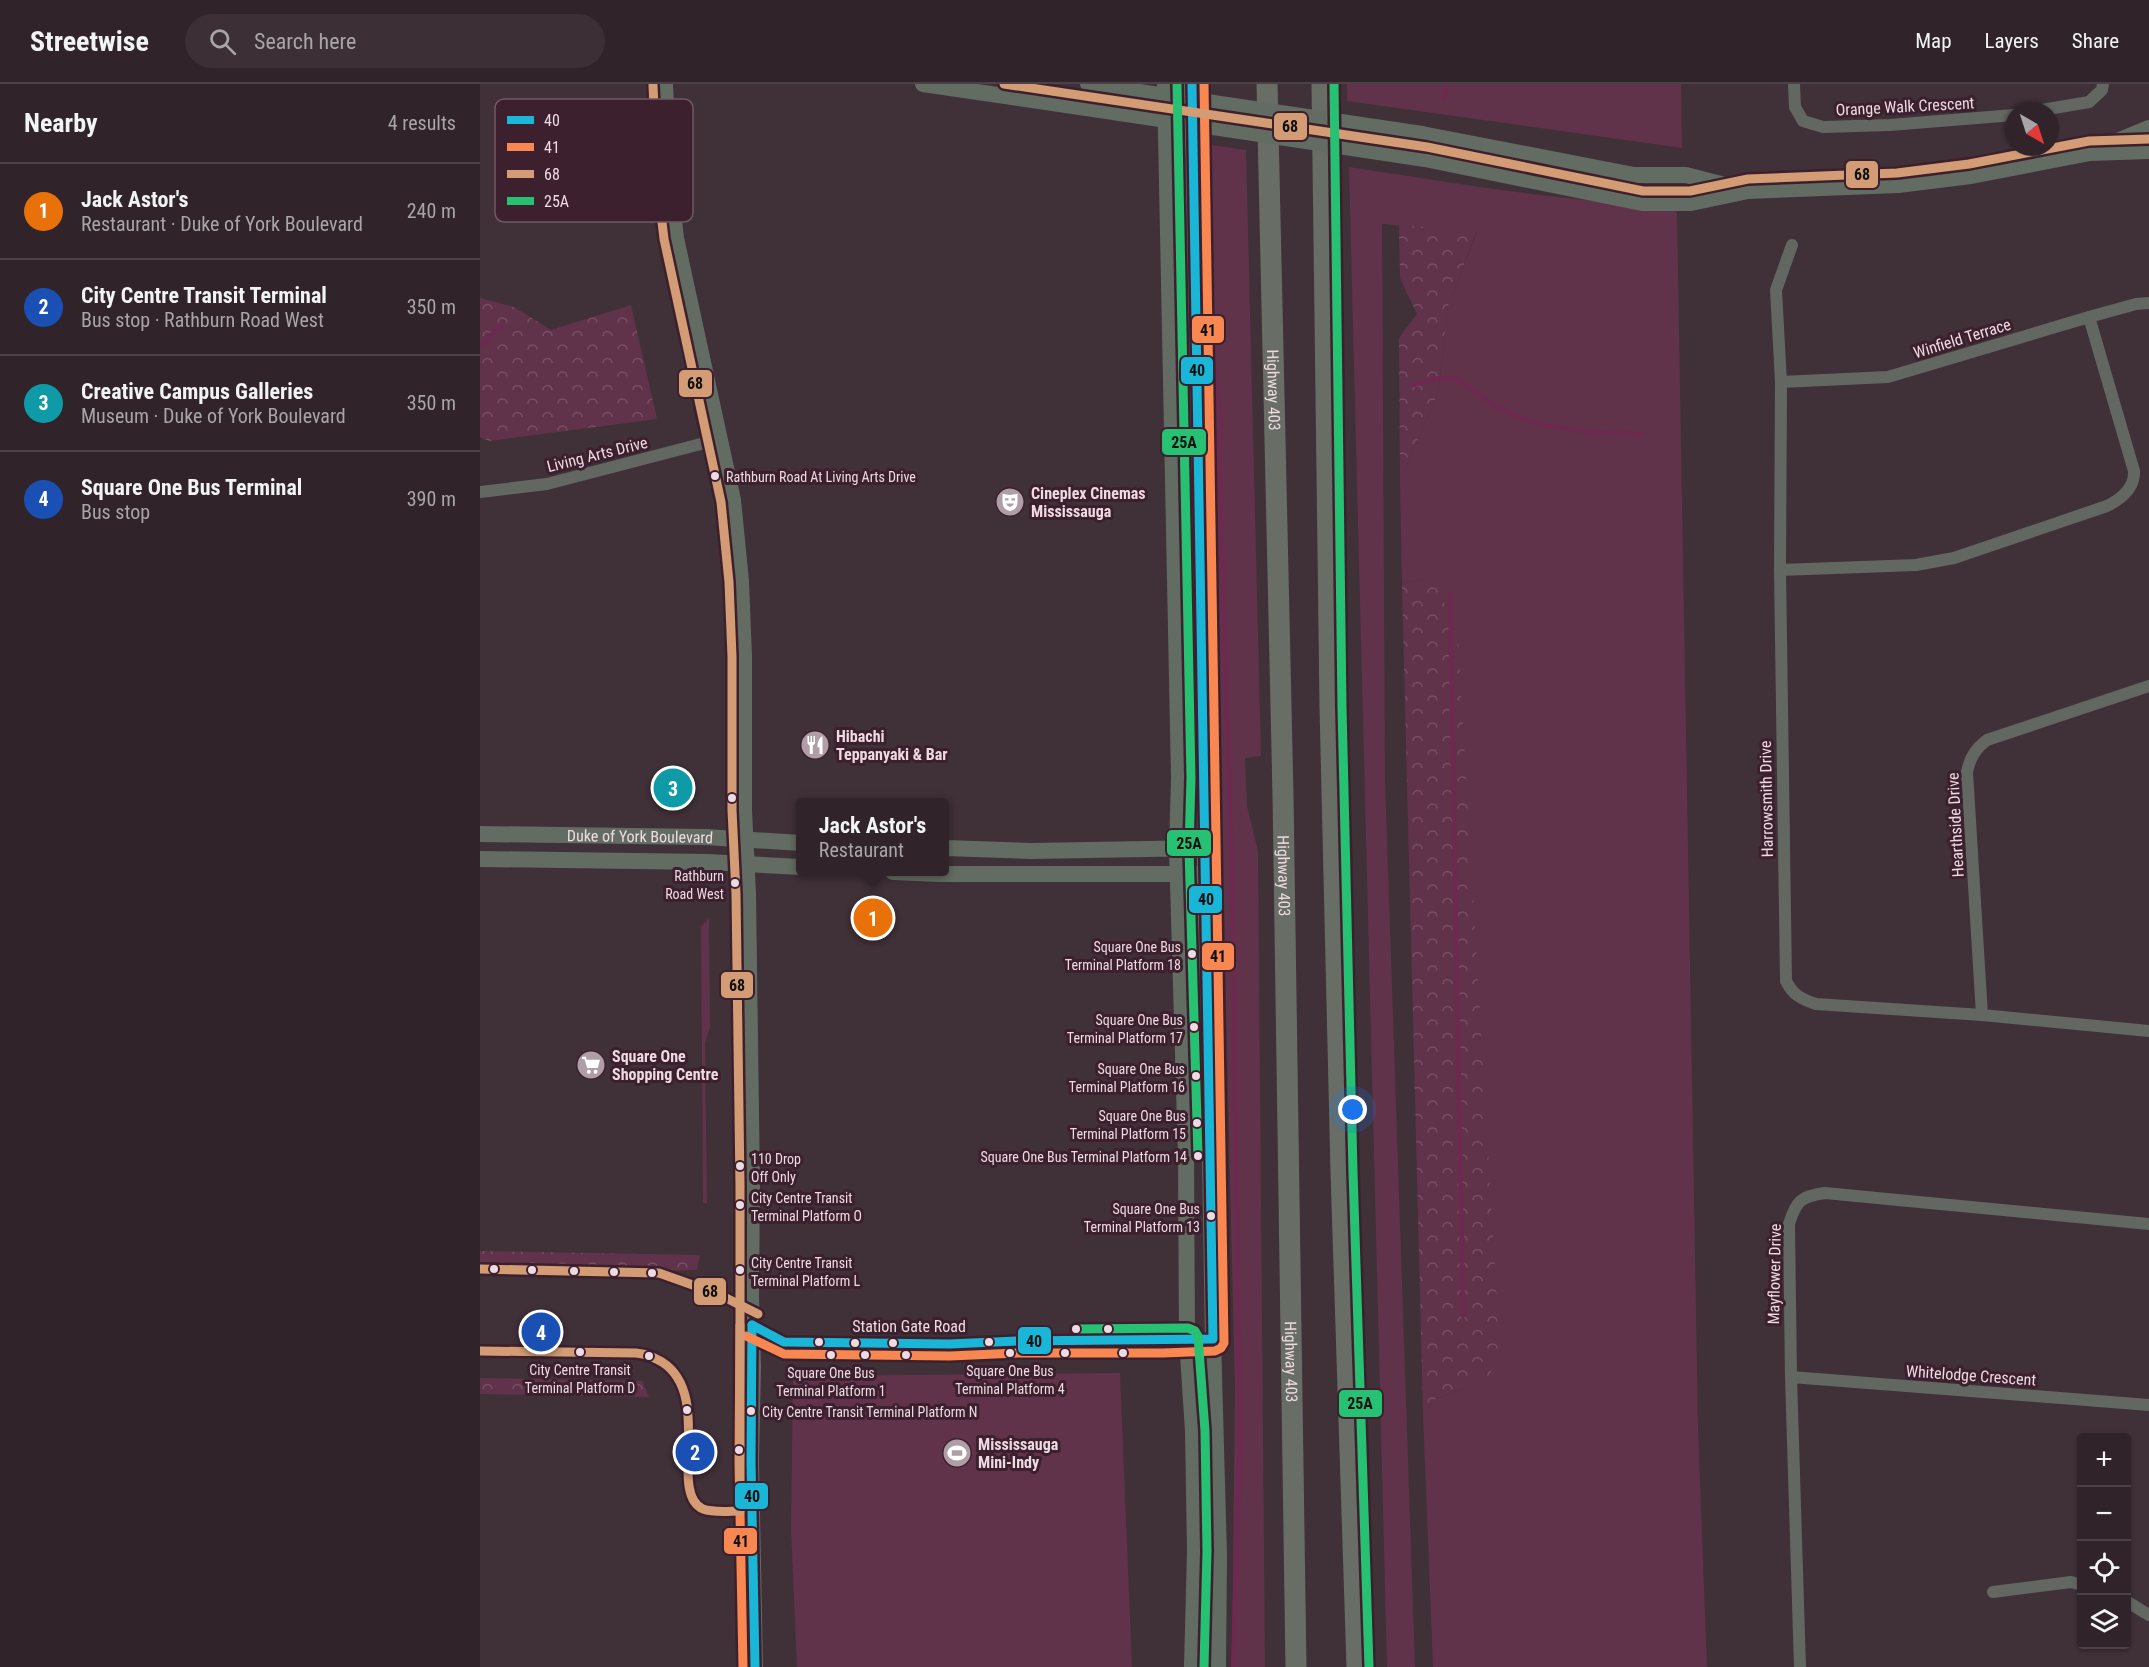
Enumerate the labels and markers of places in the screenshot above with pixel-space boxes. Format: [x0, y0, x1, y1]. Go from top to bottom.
place label: Rathburn Road At Living Arts Drive [726, 469, 916, 485]
marker: Rathburn Road At Living Arts Drive [709, 470, 721, 482]
place label: Cineplex Cinemas Mississauga [1031, 484, 1146, 521]
theatre icon: Cineplex Cinemas Mississauga [994, 486, 1026, 518]
place label: Hibachi Teppanyaki & Bar [836, 727, 948, 764]
restaurant icon: Hibachi Teppanyaki & Bar [799, 729, 831, 761]
pin: 3 [654, 766, 692, 810]
unlabelled marker [726, 792, 738, 804]
place label: Rathburn Road West [665, 868, 724, 902]
marker: Rathburn Road West [729, 877, 741, 889]
pin: 1 [854, 896, 892, 940]
place label: Square One Bus Terminal Platform 18 [1065, 939, 1181, 973]
marker: Square One Bus Terminal Platform 18 [1186, 948, 1198, 960]
place label: Square One Bus Terminal Platform 17 [1067, 1012, 1183, 1046]
marker: Square One Bus Terminal Platform 17 [1188, 1021, 1200, 1033]
place label: Square One Shopping Centre [612, 1047, 719, 1084]
supermarket icon: Square One Shopping Centre [575, 1049, 607, 1081]
place label: Square One Bus Terminal Platform 16 [1069, 1061, 1185, 1095]
marker: Square One Bus Terminal Platform 16 [1190, 1070, 1202, 1082]
place label: Square One Bus Terminal Platform 15 [1070, 1108, 1186, 1142]
marker: Square One Bus Terminal Platform 15 [1191, 1117, 1203, 1129]
place label: Square One Bus Terminal Platform 14 [980, 1149, 1187, 1165]
marker: Square One Bus Terminal Platform 14 [1192, 1150, 1204, 1162]
place label: 110 Drop Off Only [751, 1151, 801, 1185]
marker: 110 Drop Off Only [734, 1160, 746, 1172]
place label: City Centre Transit Terminal Platform O [751, 1190, 862, 1224]
marker: City Centre Transit Terminal Platform O [734, 1199, 746, 1211]
place label: Square One Bus Terminal Platform 13 [1084, 1201, 1200, 1235]
marker: Square One Bus Terminal Platform 13 [1205, 1210, 1217, 1222]
place label: City Centre Transit Terminal Platform L [751, 1255, 860, 1289]
unlabelled marker [488, 1263, 500, 1275]
unlabelled marker [526, 1264, 538, 1276]
marker: City Centre Transit Terminal Platform L [734, 1264, 746, 1276]
unlabelled marker [568, 1265, 580, 1277]
unlabelled marker [608, 1266, 620, 1278]
unlabelled marker [646, 1267, 658, 1279]
pin: 4 [522, 1310, 560, 1354]
unlabelled marker [1070, 1323, 1082, 1335]
unlabelled marker [1102, 1323, 1114, 1335]
unlabelled marker [813, 1336, 825, 1348]
unlabelled marker [983, 1336, 995, 1348]
unlabelled marker [849, 1337, 861, 1349]
unlabelled marker [887, 1337, 899, 1349]
marker: City Centre Transit Terminal Platform D [574, 1346, 586, 1358]
marker: Square One Bus Terminal Platform 4 [1004, 1347, 1016, 1359]
unlabelled marker [1059, 1347, 1071, 1359]
unlabelled marker [1117, 1347, 1129, 1359]
marker: Square One Bus Terminal Platform 1 [825, 1349, 837, 1361]
unlabelled marker [859, 1349, 871, 1361]
unlabelled marker [900, 1349, 912, 1361]
unlabelled marker [643, 1350, 655, 1362]
place label: City Centre Transit Terminal Platform D [525, 1362, 635, 1396]
place label: Square One Bus Terminal Platform 4 [955, 1363, 1065, 1397]
place label: Square One Bus Terminal Platform 1 [776, 1365, 886, 1399]
unlabelled marker [681, 1404, 693, 1416]
place label: City Centre Transit Terminal Platform N [762, 1404, 977, 1420]
marker: City Centre Transit Terminal Platform N [745, 1405, 757, 1417]
pin: 2 [676, 1430, 714, 1474]
place label: Mississauga Mini-Indy [978, 1435, 1059, 1472]
sports icon: Mississauga Mini-Indy [941, 1437, 973, 1469]
unlabelled marker [733, 1444, 745, 1456]

